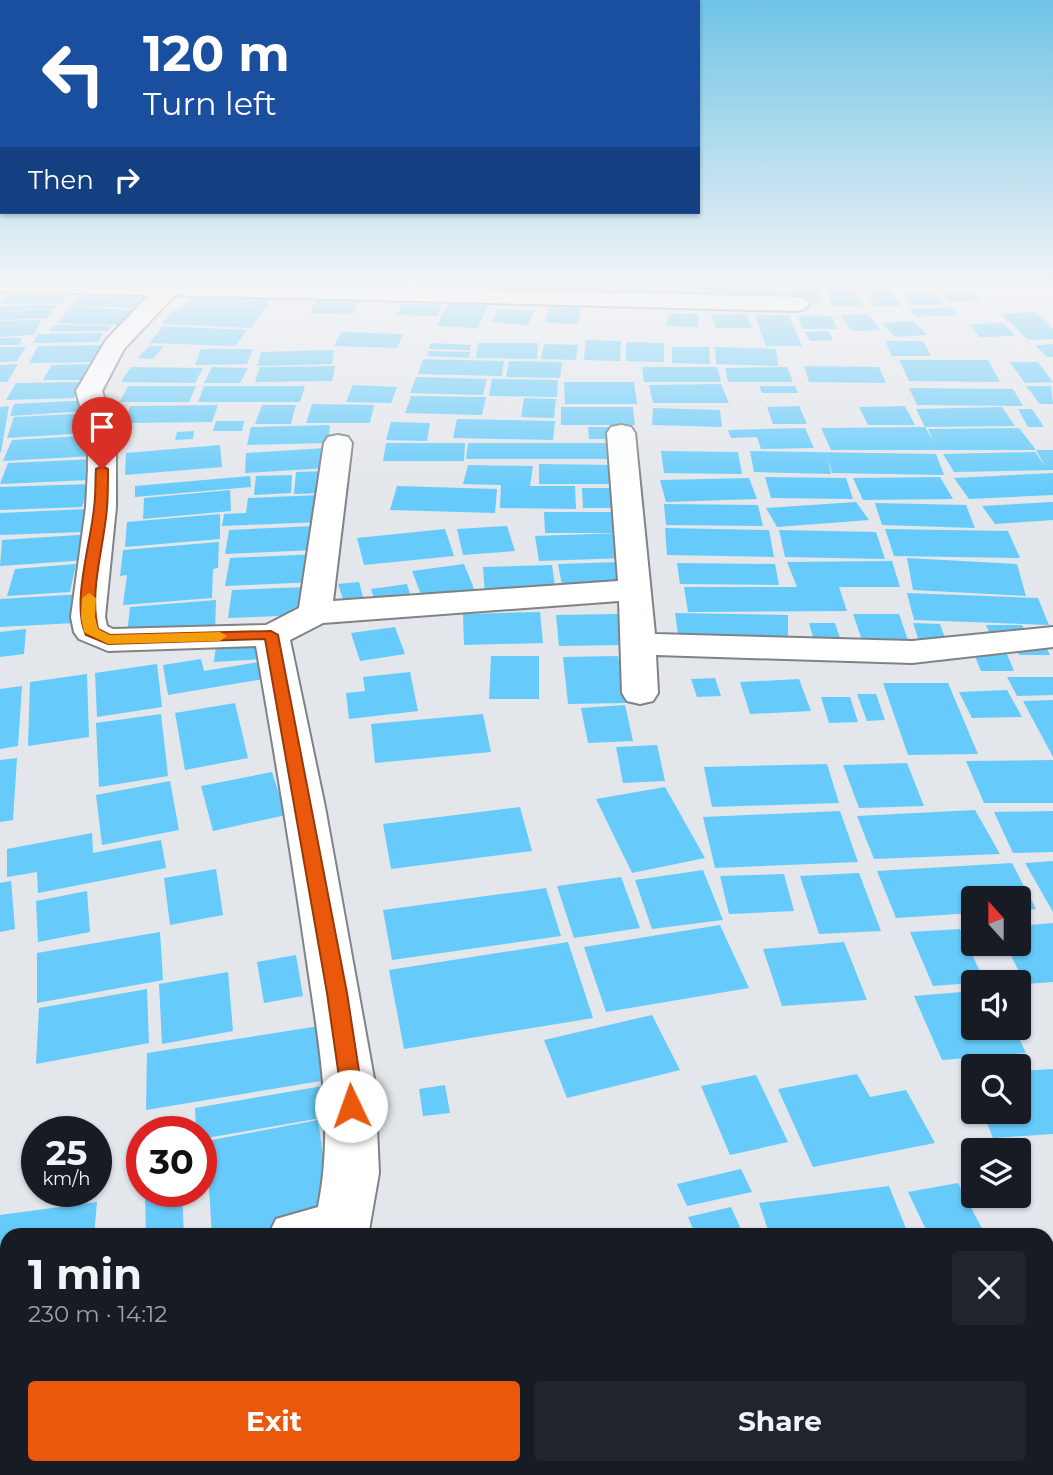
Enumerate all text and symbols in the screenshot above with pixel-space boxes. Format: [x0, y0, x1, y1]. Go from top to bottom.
text: 120 m [143, 24, 290, 83]
icon: left [28, 28, 119, 119]
text: Turn left [143, 84, 277, 123]
icon: right [108, 161, 146, 199]
text: Then [28, 164, 94, 196]
pin [72, 397, 132, 469]
icon: arrive [83, 408, 121, 446]
north arrow [961, 886, 1031, 956]
map controls [961, 886, 1031, 1208]
button: sound [961, 970, 1031, 1040]
button: search [961, 1054, 1031, 1124]
position arrow [314, 1069, 388, 1143]
speed limit sign: 30 [126, 1116, 217, 1207]
text: 25 [46, 1131, 87, 1174]
button: layers [961, 1138, 1031, 1208]
text: km/h [42, 1168, 91, 1190]
text: 1 min [28, 1248, 142, 1300]
button: close [952, 1251, 1026, 1325]
text: 230 m · 14:12 [28, 1300, 167, 1328]
button: Exit [28, 1381, 520, 1461]
button: Share [534, 1381, 1026, 1461]

